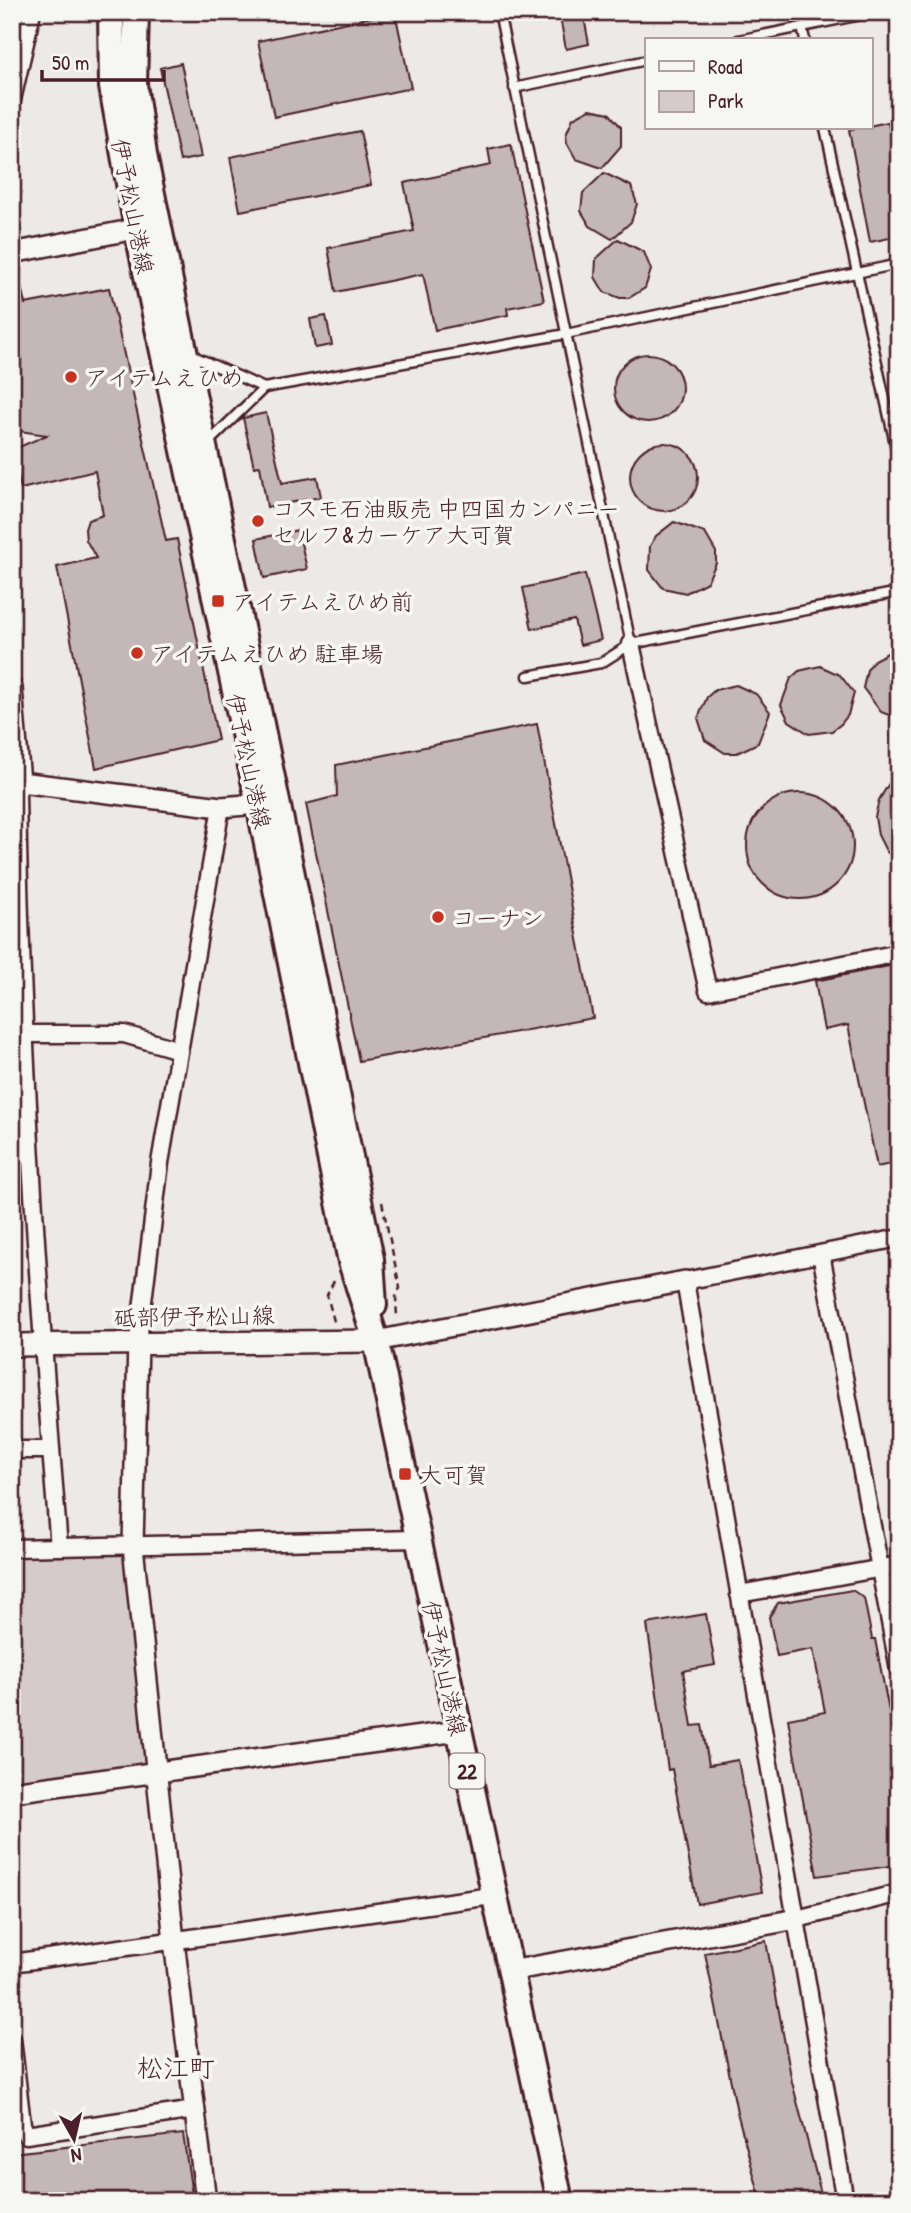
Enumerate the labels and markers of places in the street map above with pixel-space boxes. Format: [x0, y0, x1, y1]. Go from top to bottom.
place label: アイテムえひめ [85, 362, 243, 393]
marker: アイテムえひめ [63, 369, 79, 385]
place label: コスモ石油販売 中四国カンパニー セルフ&カーケア大可賀 [272, 493, 620, 550]
marker: コスモ石油販売 中四国カンパニー セルフ&カーケア大可賀 [250, 513, 266, 529]
place label: アイテムえひめ前 [232, 586, 413, 617]
marker: アイテムえひめ前 [210, 593, 226, 609]
place label: アイテムえひめ 駐車場 [151, 638, 384, 669]
marker: アイテムえひめ 駐車場 [129, 645, 145, 661]
place label: コーナン [452, 902, 544, 933]
marker: コーナン [430, 909, 446, 925]
place label: 大可賀 [419, 1459, 488, 1490]
marker: 大可賀 [397, 1466, 413, 1482]

